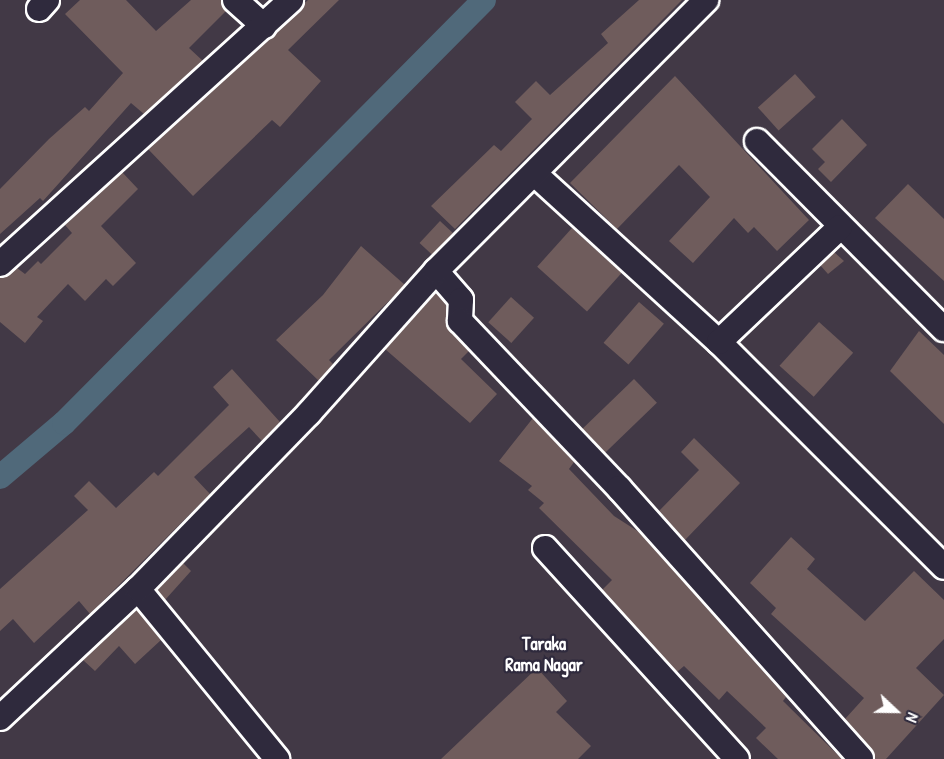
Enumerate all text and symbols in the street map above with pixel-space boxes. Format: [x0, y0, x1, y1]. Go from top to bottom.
district label: Taraka Rama Nagar [505, 634, 583, 676]
north arrow [866, 681, 926, 741]
text: N [901, 710, 924, 726]

